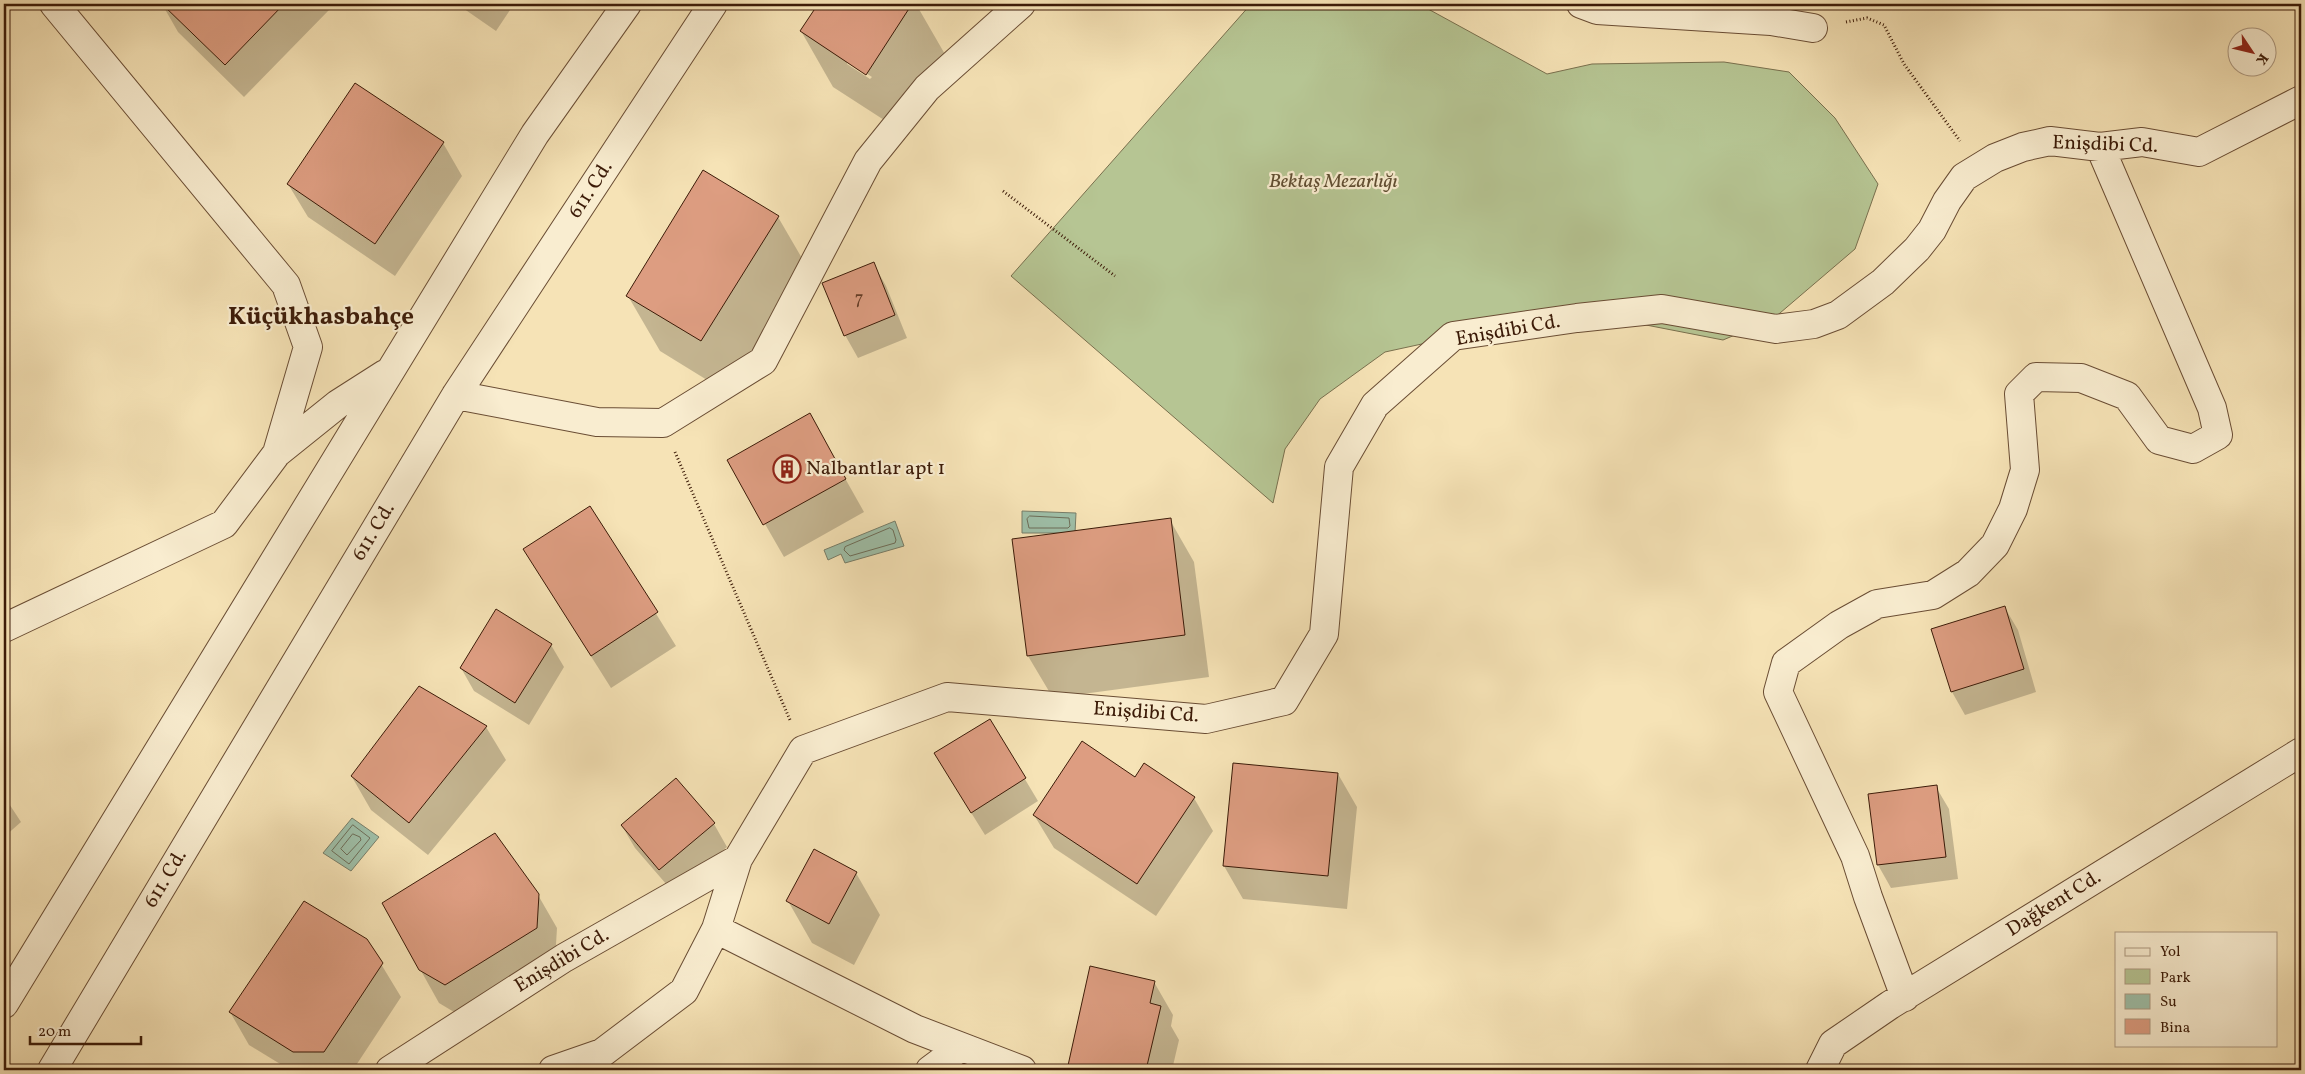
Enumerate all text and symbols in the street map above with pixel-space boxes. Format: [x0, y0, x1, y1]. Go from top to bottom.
north arrow [2228, 28, 2278, 78]
text: K [2251, 49, 2272, 68]
street label: Enişdibi Cd. [2052, 129, 2158, 161]
street label: 611. Cd. [562, 156, 620, 224]
park label: Bektaş Mezarlığı [1269, 168, 1397, 196]
house number: 7 [855, 287, 863, 312]
district label: Küçükhasbahçe [228, 300, 414, 335]
street label: Enişdibi Cd. [1453, 308, 1563, 354]
building icon: Nalbantlar apt 1 [772, 454, 802, 484]
place label: Nalbantlar apt 1 [806, 455, 945, 483]
street label: 611. Cd. [346, 498, 402, 566]
street label: Enişdibi Cd. [1092, 695, 1200, 731]
street label: 611. Cd. [138, 845, 194, 913]
street label: Dağkent Cd. [2001, 864, 2107, 944]
street label: Enişdibi Cd. [509, 922, 615, 1000]
legend [2115, 932, 2278, 1046]
text: Yol [2160, 942, 2180, 963]
text: Park [2160, 968, 2191, 989]
text: Su [2160, 992, 2177, 1013]
scale bar [30, 1014, 141, 1046]
text: Bina [2160, 1018, 2190, 1039]
text: 20 m [38, 1022, 71, 1043]

